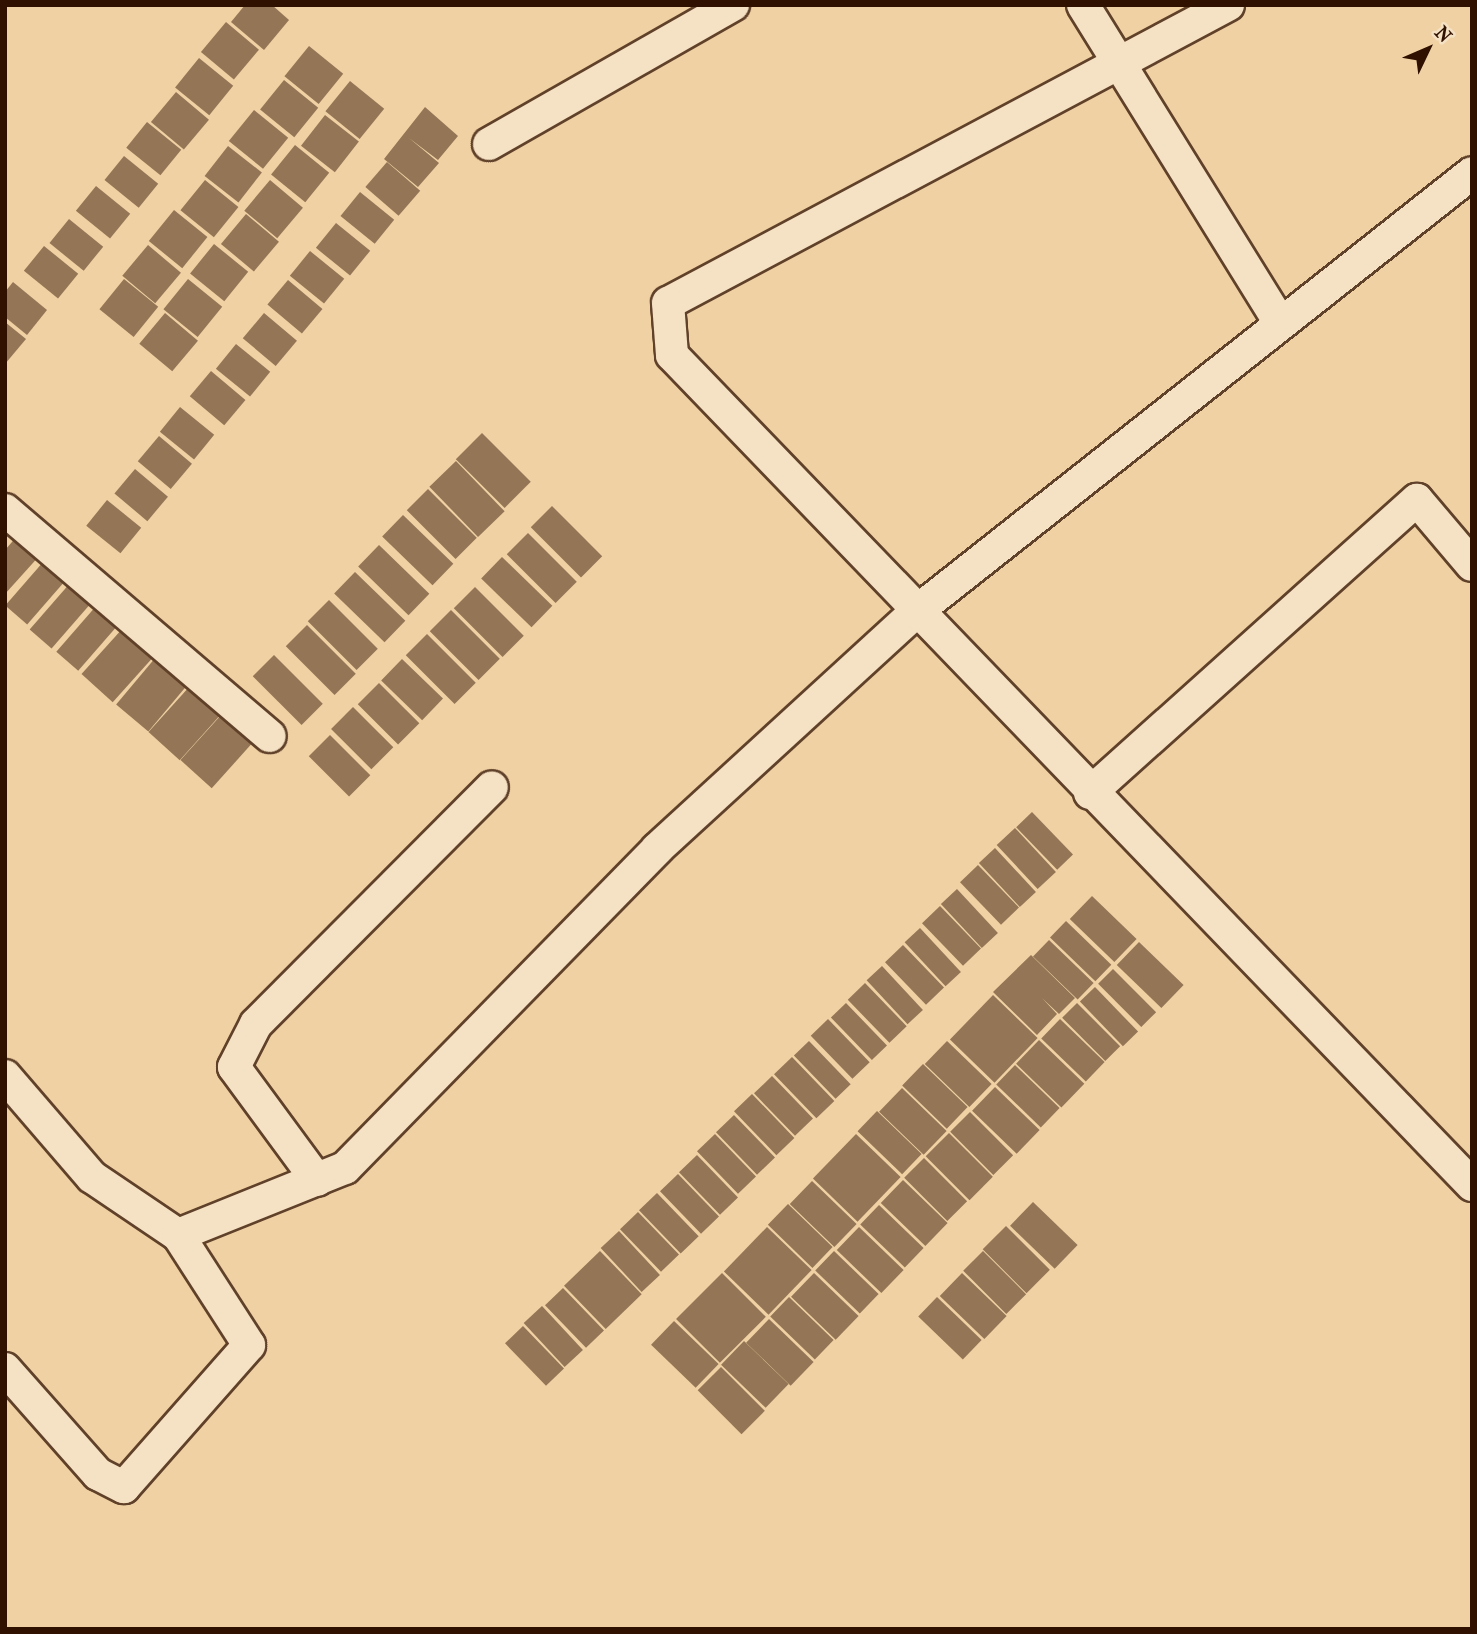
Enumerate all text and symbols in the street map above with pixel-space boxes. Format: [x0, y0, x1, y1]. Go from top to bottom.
north arrow [1393, 14, 1463, 84]
text: N [1430, 22, 1456, 47]

